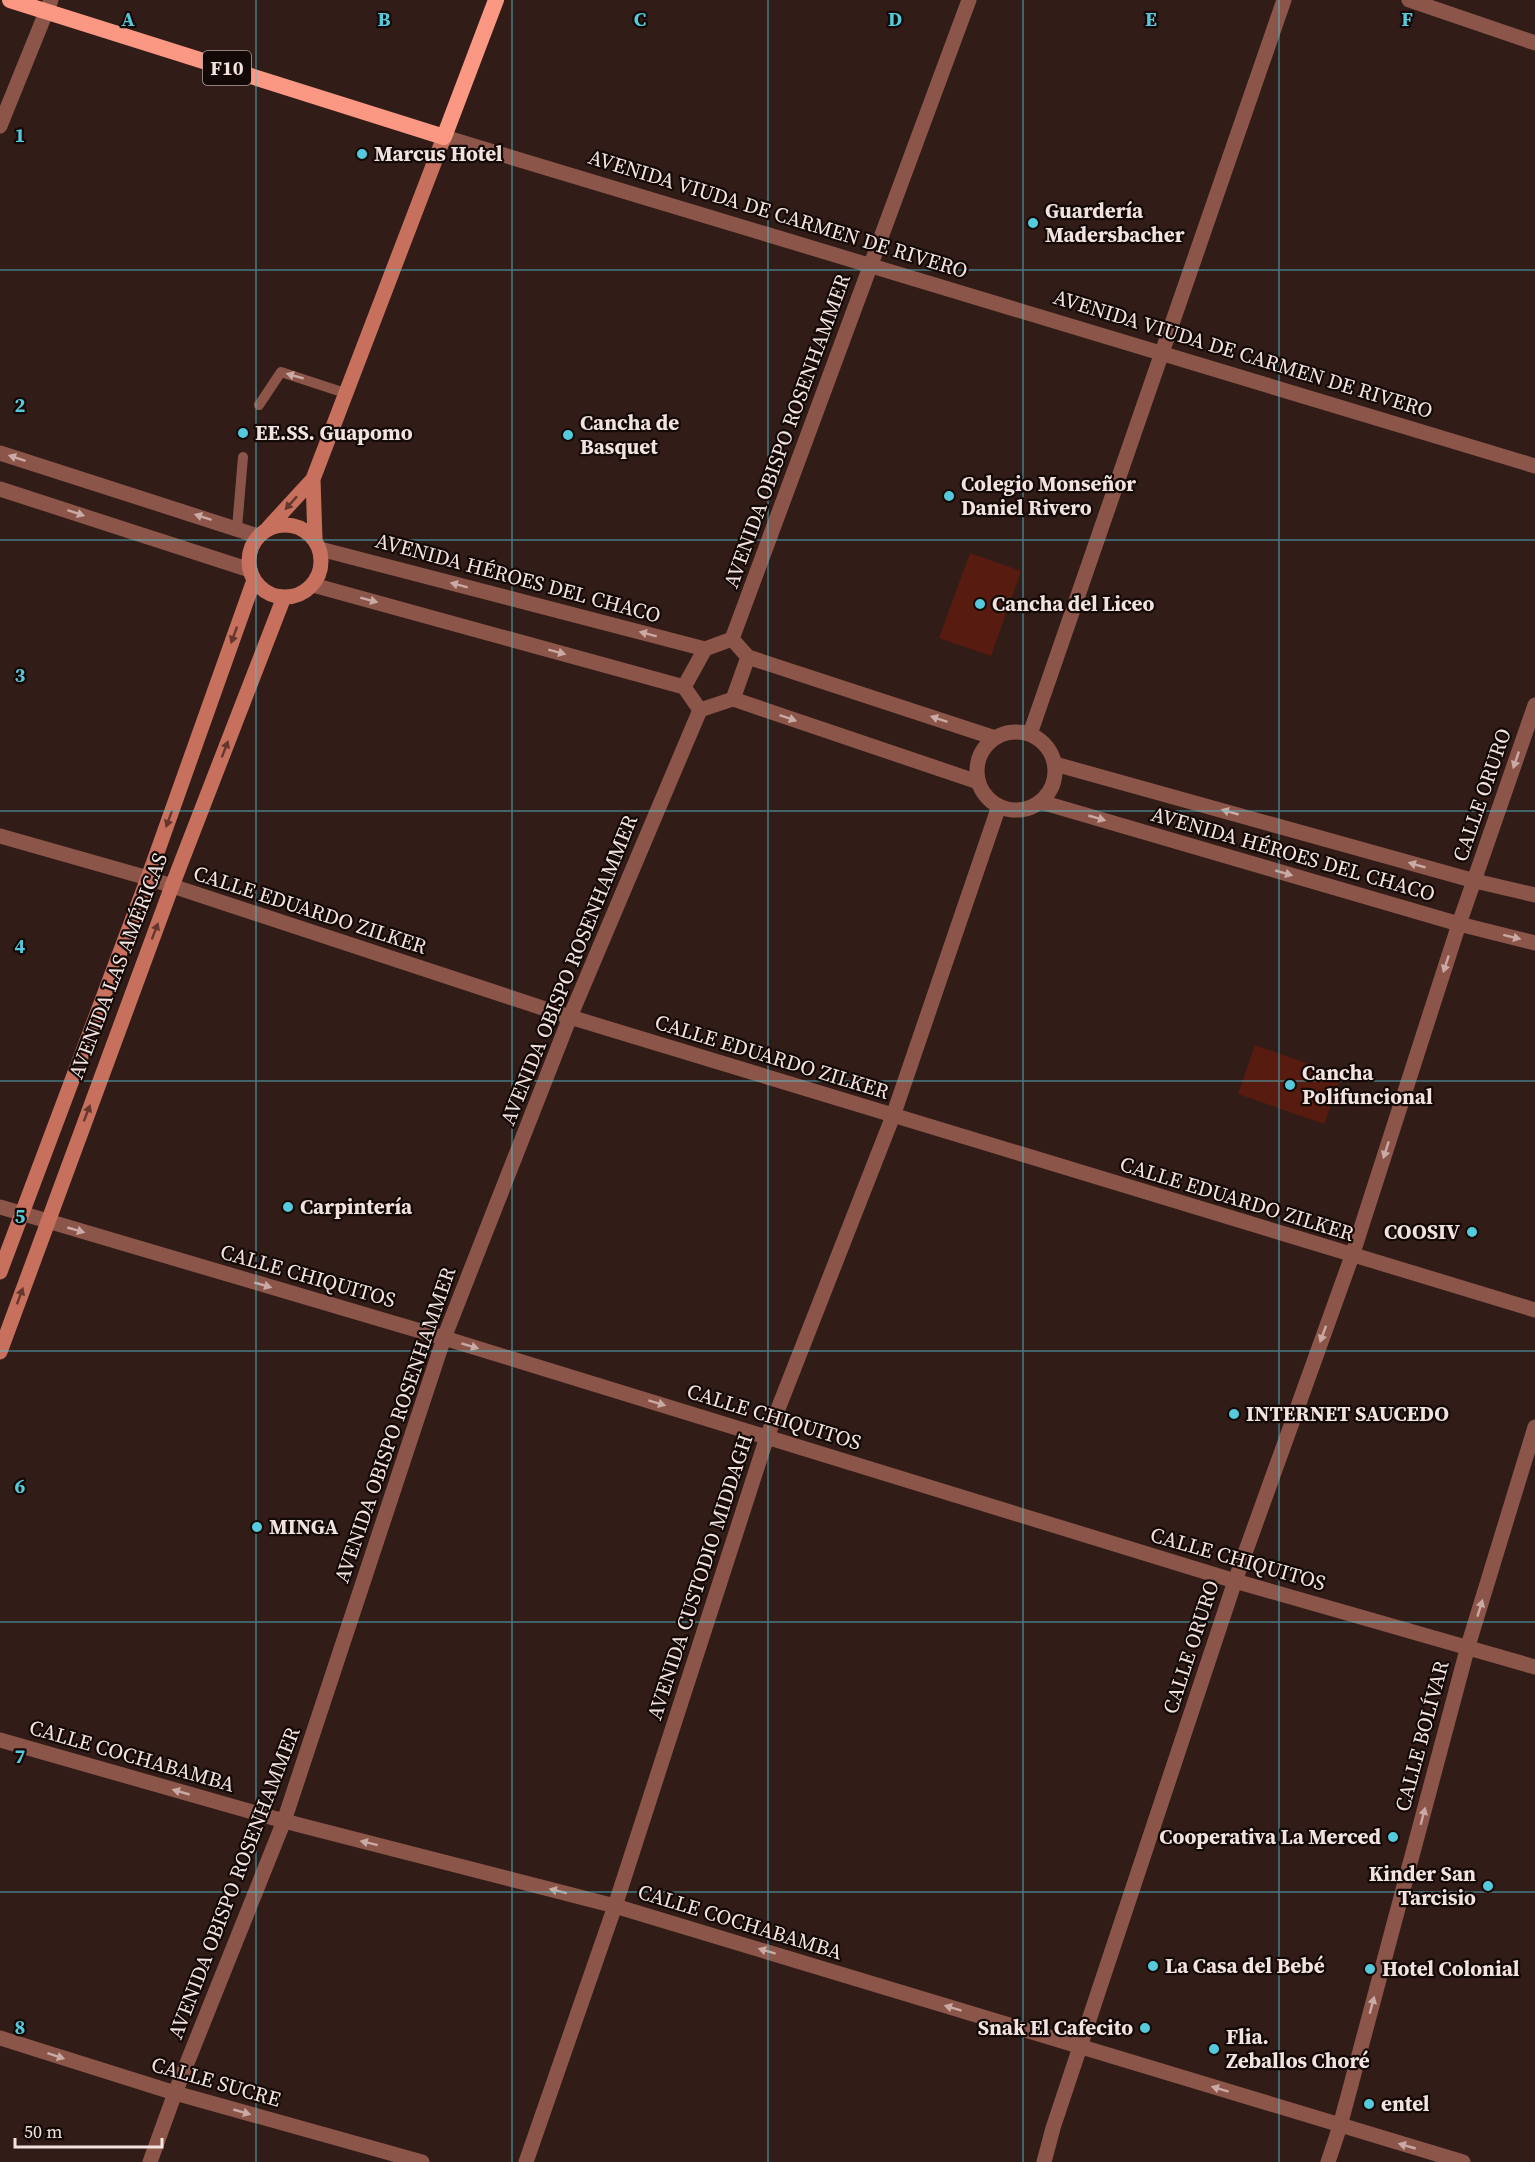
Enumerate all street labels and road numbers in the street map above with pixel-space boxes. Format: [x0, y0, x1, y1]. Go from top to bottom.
road number: F10 [203, 51, 251, 85]
street label: AVENIDA VIUDA DE CARMEN DE RIVERO [585, 142, 971, 285]
street label: AVENIDA OBISPO ROSENHAMMER [716, 269, 857, 592]
street label: AVENIDA VIUDA DE CARMEN DE RIVERO [1050, 282, 1436, 425]
street label: AVENIDA HÉROES DEL CHACO [372, 525, 664, 630]
street label: CALLE ORURO [1445, 724, 1518, 865]
street label: AVENIDA HÉROES DEL CHACO [1148, 799, 1439, 908]
street label: AVENIDA OBISPO ROSENHAMMER [493, 810, 644, 1129]
street label: AVENIDA LAS AMÉRICAS [61, 849, 174, 1083]
street label: CALLE EDUARDO ZILKER [190, 858, 431, 961]
street label: CALLE EDUARDO ZILKER [651, 1007, 893, 1106]
street label: CALLE EDUARDO ZILKER [1116, 1149, 1358, 1248]
street label: CALLE CHIQUITOS [217, 1237, 399, 1314]
street label: AVENIDA OBISPO ROSENHAMMER [327, 1263, 462, 1587]
street label: CALLE CHIQUITOS [683, 1376, 865, 1457]
street label: AVENIDA CUSTODIO MIDDAGH [640, 1430, 759, 1723]
street label: CALLE CHIQUITOS [1147, 1520, 1329, 1597]
street label: CALLE ORURO [1155, 1576, 1226, 1717]
street label: CALLE BOLÍVAR [1387, 1657, 1456, 1815]
street label: CALLE COCHABAMBA [26, 1712, 238, 1799]
street label: AVENIDA OBISPO ROSENHAMMER [160, 1722, 307, 2043]
street label: CALLE COCHABAMBA [634, 1877, 846, 1966]
street label: CALLE SUCRE [148, 2049, 284, 2114]

